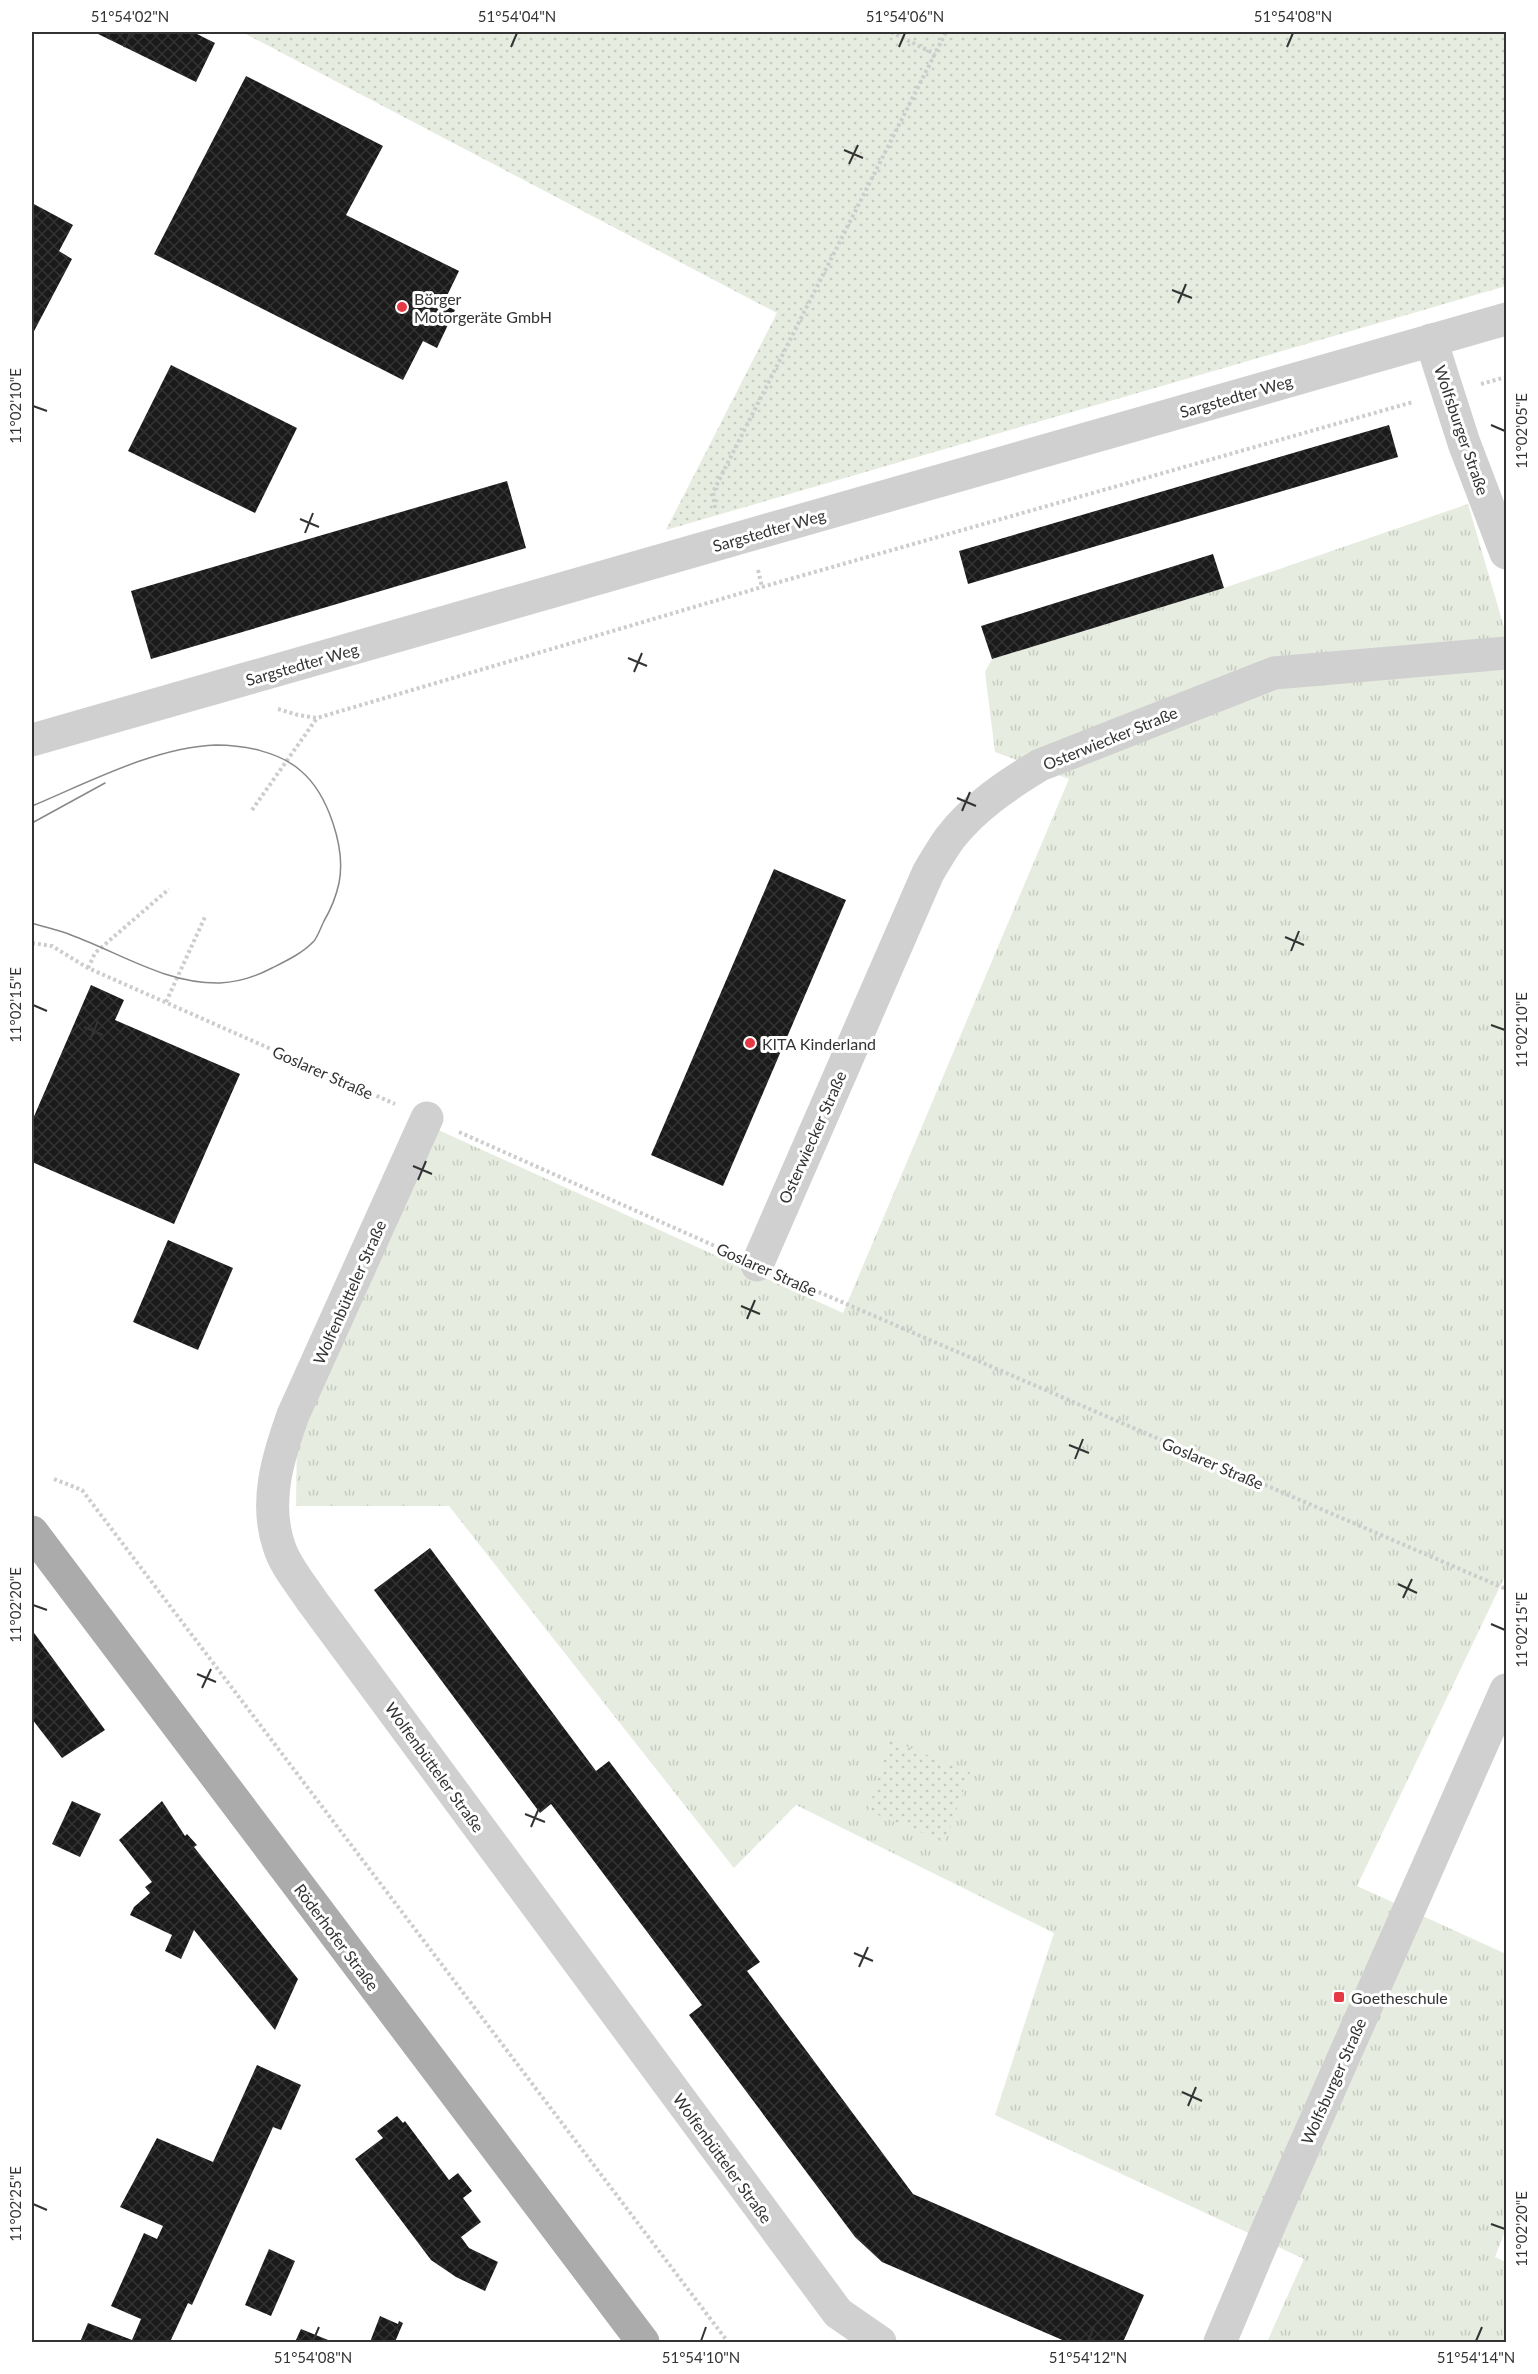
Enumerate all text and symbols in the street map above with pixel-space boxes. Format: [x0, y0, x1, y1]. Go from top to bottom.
text: 51°54'02"N [91, 7, 169, 25]
text: 51°54'04"N [478, 7, 556, 25]
text: 51°54'06"N [866, 7, 944, 25]
text: 51°54'08"N [1254, 7, 1332, 25]
place label: Börger Motorgeräte GmbH [414, 289, 552, 326]
marker: Börger Motorgeräte GmbH [395, 300, 409, 314]
street label: Wolfsburger Straße [1431, 363, 1493, 497]
text: 11°02'10"E [6, 368, 24, 444]
street label: Sargstedter Weg [1177, 371, 1295, 421]
text: 11°02'05"E [1512, 393, 1530, 469]
street label: Sargstedter Weg [710, 505, 828, 555]
street label: Sargstedter Weg [243, 639, 361, 689]
street label: Osterwiecker Straße [1040, 702, 1180, 774]
text: 11°02'15"E [6, 967, 24, 1043]
text: 11°02'10"E [1512, 992, 1530, 1068]
place label: KITA Kinderland [762, 1034, 876, 1053]
marker: KITA Kinderland [743, 1036, 757, 1050]
street label: Goslarer Straße [270, 1041, 376, 1103]
street label: Osterwiecker Straße [774, 1068, 850, 1206]
street label: Wolfenbütteler Straße [309, 1217, 389, 1367]
street label: Goslarer Straße [714, 1238, 820, 1300]
street label: Goslarer Straße [1159, 1433, 1267, 1493]
text: 11°02'20"E [6, 1567, 24, 1643]
text: 11°02'15"E [1512, 1592, 1530, 1668]
street label: Wolfenbütteler Straße [382, 1698, 488, 1836]
street label: Röderhofer Straße [291, 1880, 383, 1994]
place label: Goetheschule [1351, 1988, 1448, 2007]
marker: Goetheschule [1332, 1990, 1346, 2004]
street label: Wolfsburger Straße [1297, 2015, 1369, 2147]
street label: Wolfenbütteler Straße [670, 2089, 776, 2227]
text: 11°02'25"E [6, 2166, 24, 2242]
text: 11°02'20"E [1512, 2191, 1530, 2267]
text: 51°54'08"N [274, 2348, 352, 2366]
text: 51°54'10"N [662, 2348, 740, 2366]
text: 51°54'12"N [1049, 2348, 1127, 2366]
text: 51°54'14"N [1437, 2348, 1515, 2366]

